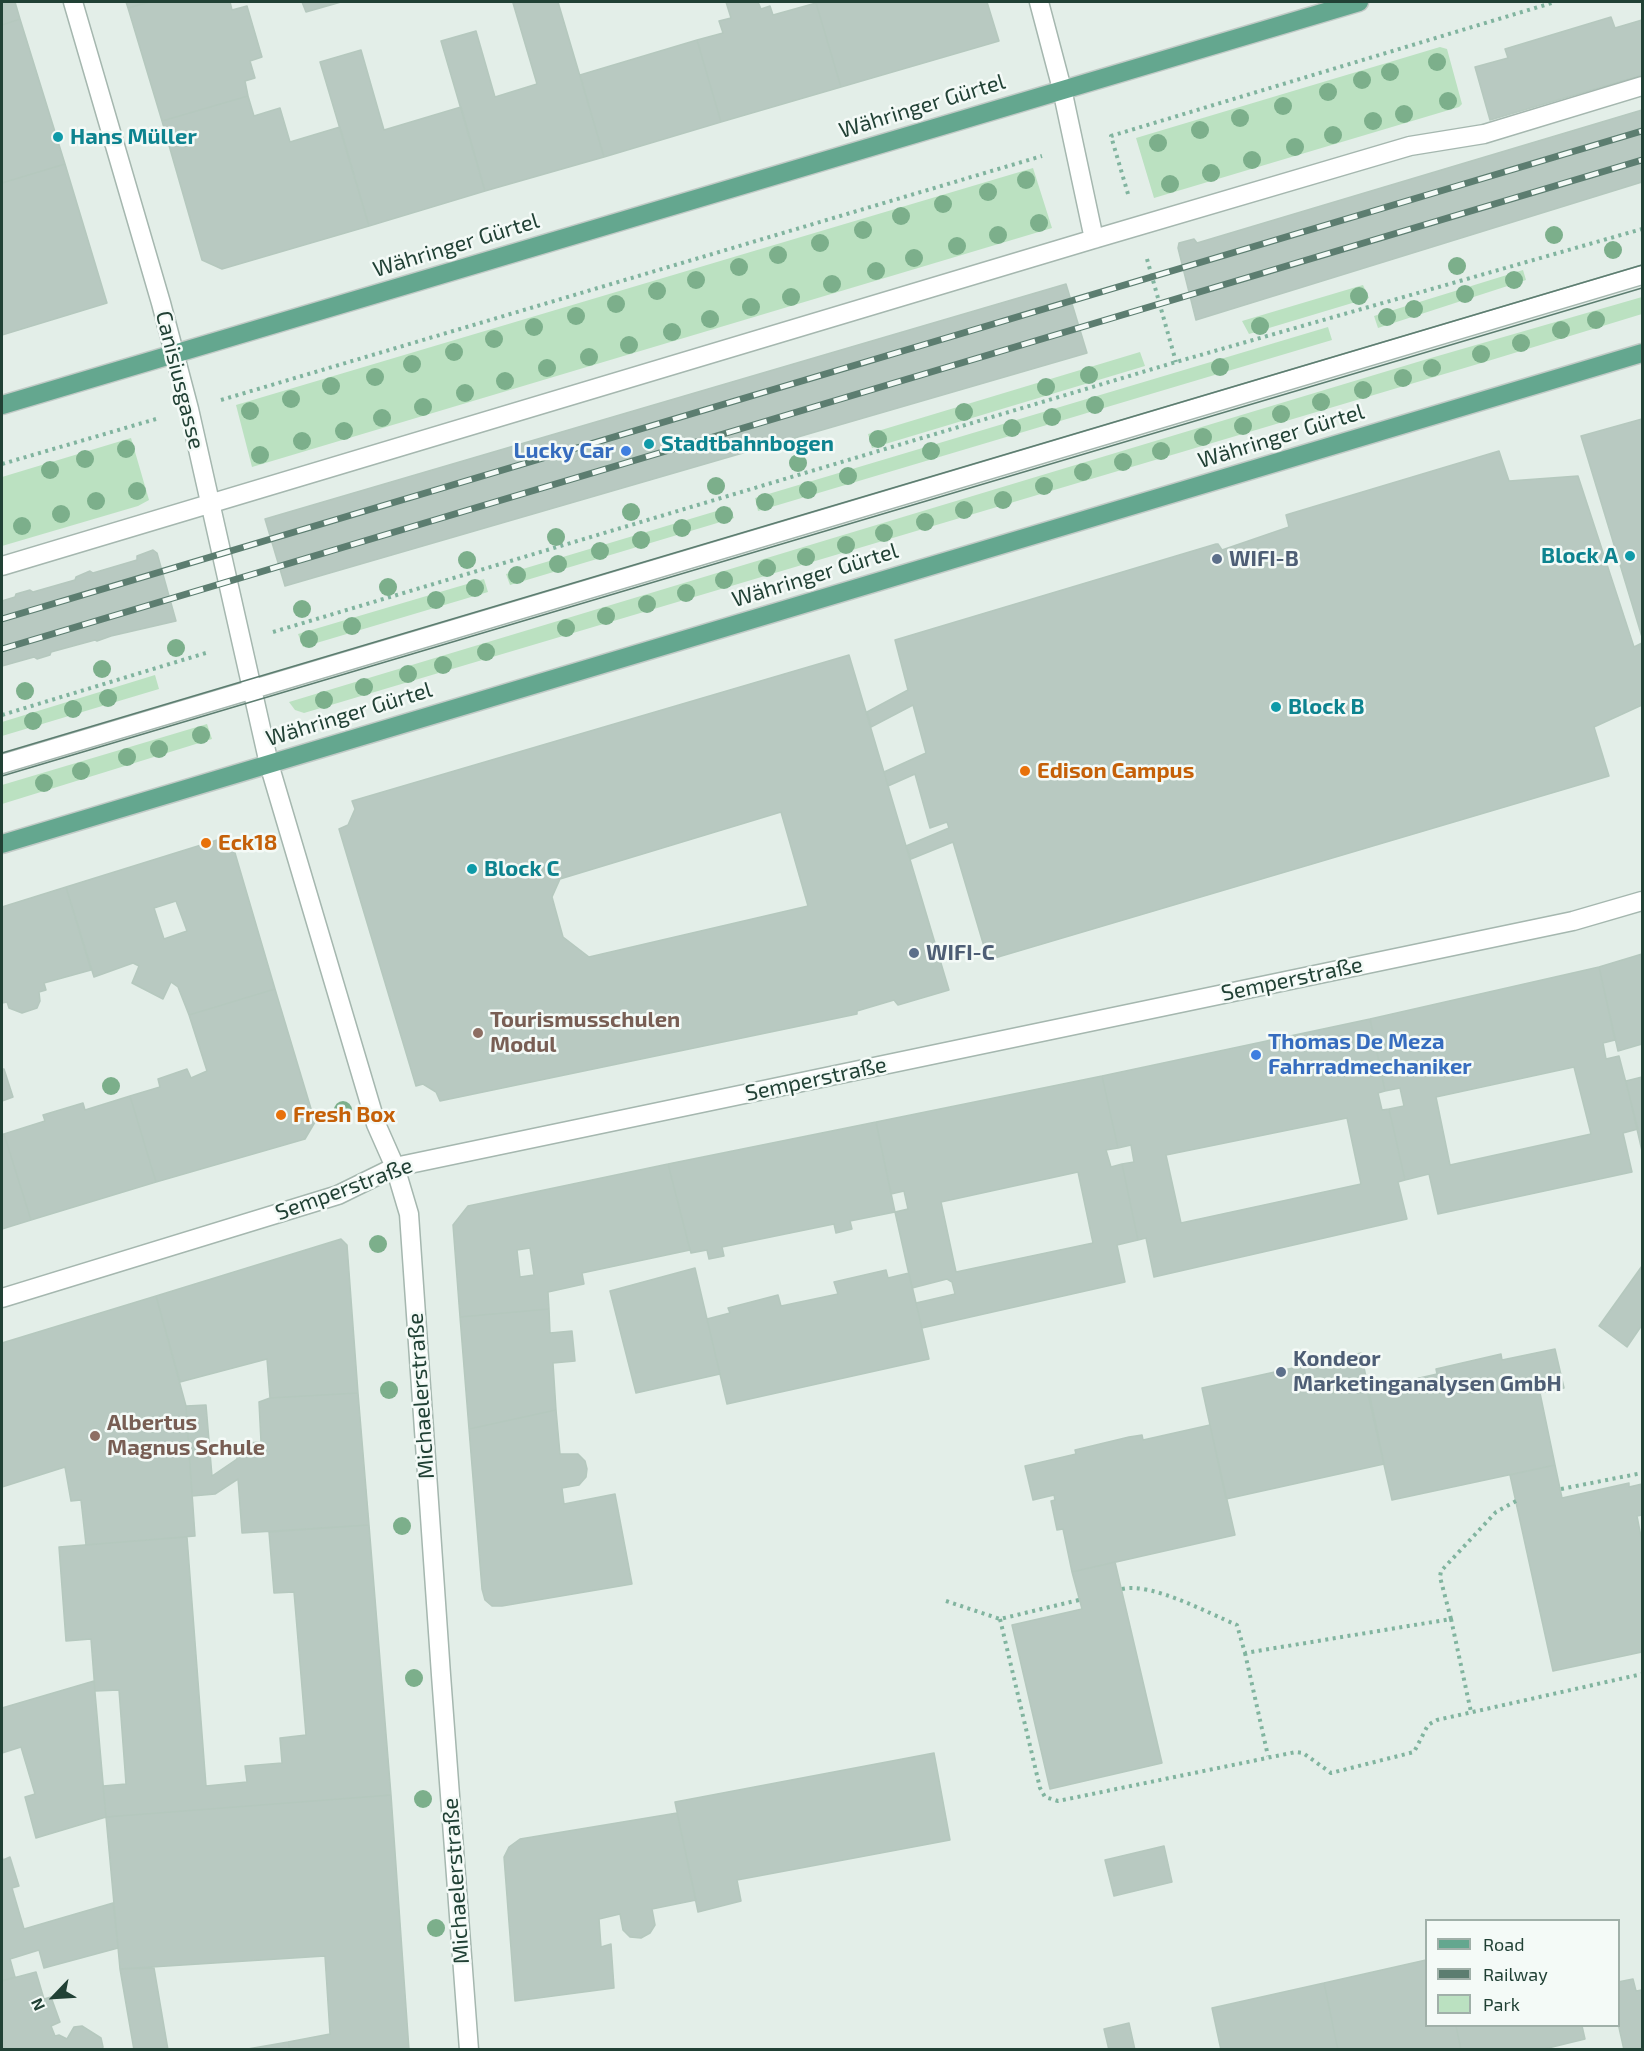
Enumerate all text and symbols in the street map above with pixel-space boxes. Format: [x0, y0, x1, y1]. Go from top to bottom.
street label: Währinger Gürtel [836, 68, 1008, 144]
place label: Hans Müller [70, 124, 197, 150]
marker: Hans Müller [51, 130, 65, 144]
street label: Währinger Gürtel [370, 207, 542, 283]
street label: Canisiusgasse [150, 308, 210, 452]
street label: Währinger Gürtel [1195, 398, 1367, 474]
place label: Stadtbahnbogen [661, 431, 834, 457]
marker: Stadtbahnbogen [642, 437, 656, 451]
place label: Lucky Car [514, 438, 614, 464]
marker: Lucky Car [619, 444, 633, 458]
street label: Währinger Gürtel [729, 537, 901, 613]
place label: Block A [1541, 543, 1618, 569]
place label: WIFI-B [1229, 546, 1299, 572]
marker: Block A [1623, 549, 1637, 563]
marker: WIFI-B [1210, 552, 1224, 566]
street label: Währinger Gürtel [263, 676, 435, 752]
place label: Block B [1288, 694, 1365, 720]
marker: Block B [1269, 700, 1283, 714]
place label: Edison Campus [1037, 758, 1194, 784]
marker: Edison Campus [1018, 764, 1032, 778]
place label: Eck18 [218, 830, 277, 856]
marker: Eck18 [199, 836, 213, 850]
place label: Block C [484, 856, 559, 882]
marker: Block C [465, 862, 479, 876]
place label: WIFI-C [926, 940, 995, 966]
marker: WIFI-C [907, 946, 921, 960]
street label: Semperstraße [1219, 951, 1365, 1007]
place label: Tourismusschulen Modul [490, 1007, 680, 1058]
marker: Tourismusschulen Modul [471, 1026, 485, 1040]
place label: Thomas De Meza Fahrradmechaniker [1268, 1029, 1472, 1080]
marker: Thomas De Meza Fahrradmechaniker [1249, 1048, 1263, 1062]
street label: Semperstraße [743, 1051, 889, 1107]
place label: Fresh Box [293, 1102, 395, 1128]
marker: Fresh Box [274, 1108, 288, 1122]
street label: Semperstraße [272, 1152, 416, 1226]
street label: Michaelerstraße [402, 1312, 440, 1480]
place label: Kondeor Marketinganalysen GmbH [1293, 1346, 1562, 1398]
marker: Kondeor Marketinganalysen GmbH [1274, 1365, 1288, 1379]
place label: Albertus Magnus Schule [107, 1410, 265, 1462]
marker: Albertus Magnus Schule [88, 1429, 102, 1443]
street label: Michaelerstraße [437, 1797, 475, 1965]
legend [1425, 1919, 1620, 2027]
text: Road [1483, 1933, 1524, 1955]
text: Railway [1483, 1963, 1548, 1985]
north arrow [24, 1967, 84, 2027]
text: Park [1483, 1993, 1520, 2015]
text: N [26, 1996, 48, 2014]

